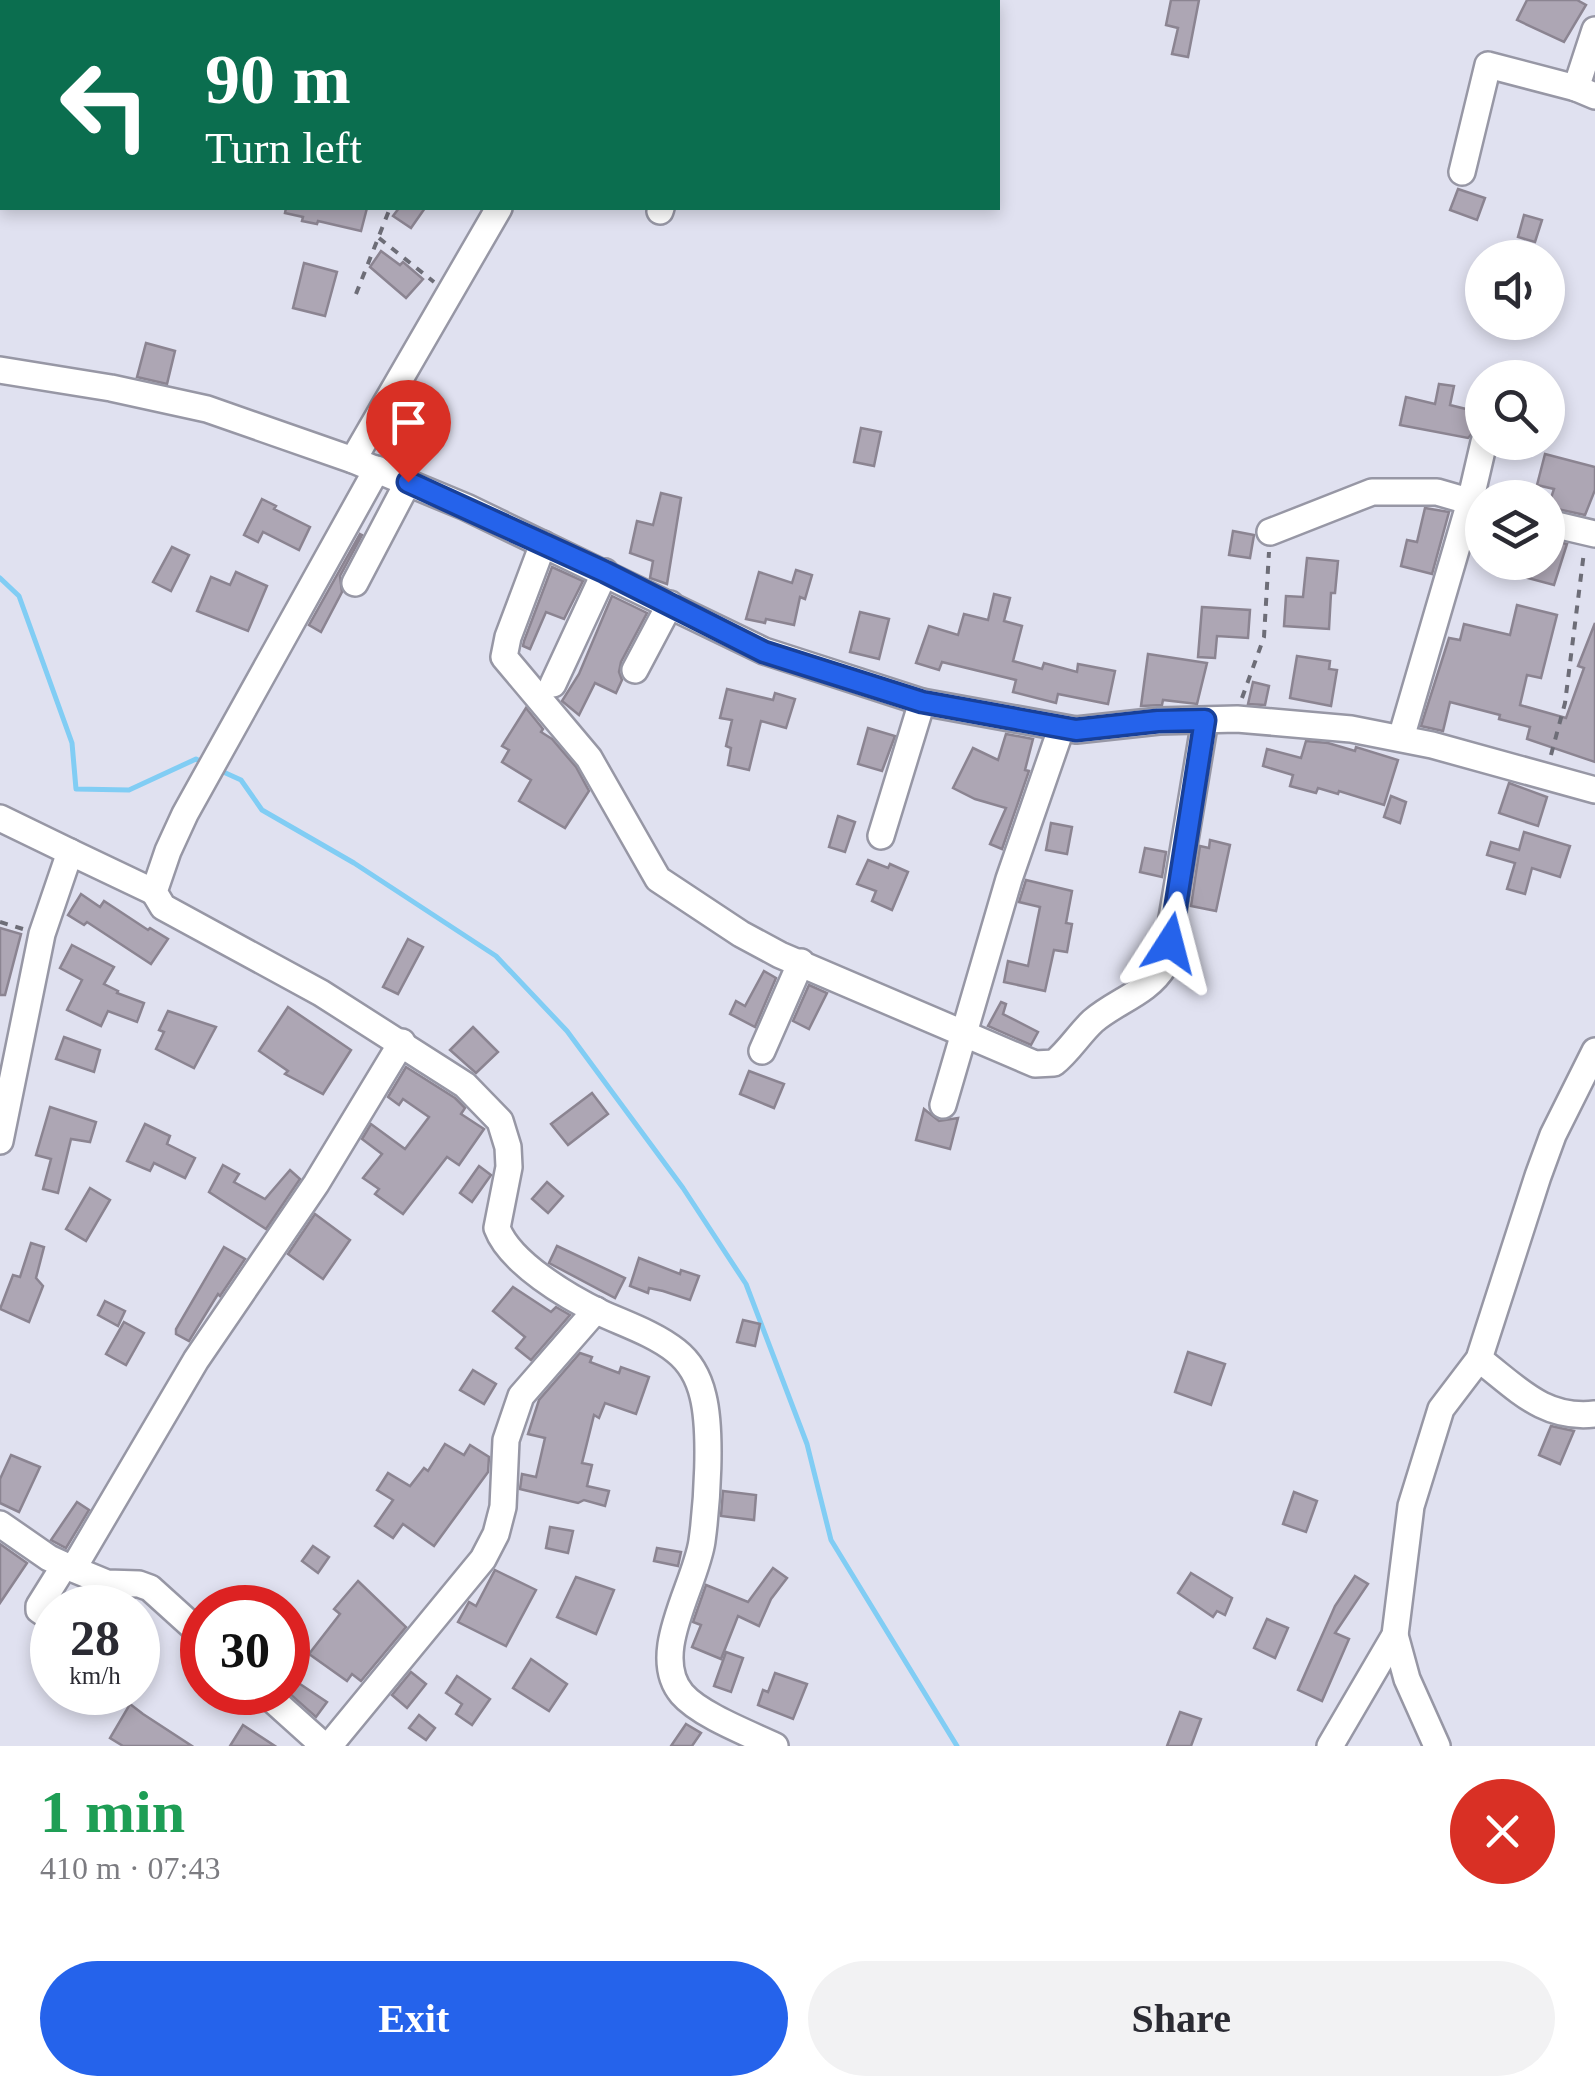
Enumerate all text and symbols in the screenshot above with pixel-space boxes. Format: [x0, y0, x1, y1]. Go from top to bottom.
icon: left [40, 40, 170, 170]
text: 90 m [205, 41, 351, 118]
text: Turn left [205, 123, 362, 173]
map controls [1465, 240, 1565, 580]
button: sound [1465, 240, 1565, 340]
button: search [1465, 360, 1565, 460]
pin [366, 380, 451, 483]
icon: arrive [381, 395, 436, 450]
button: layers [1465, 480, 1565, 580]
position arrow [1118, 891, 1222, 995]
speed limit sign: 30 [180, 1585, 310, 1715]
text: 28 [70, 1610, 120, 1666]
text: km/h [69, 1662, 121, 1689]
text: 1 min [40, 1779, 185, 1845]
button: close [1450, 1779, 1555, 1884]
text: 410 m · 07:43 [40, 1850, 220, 1886]
button: Exit [40, 1961, 788, 2076]
button: Share [808, 1961, 1555, 2076]

